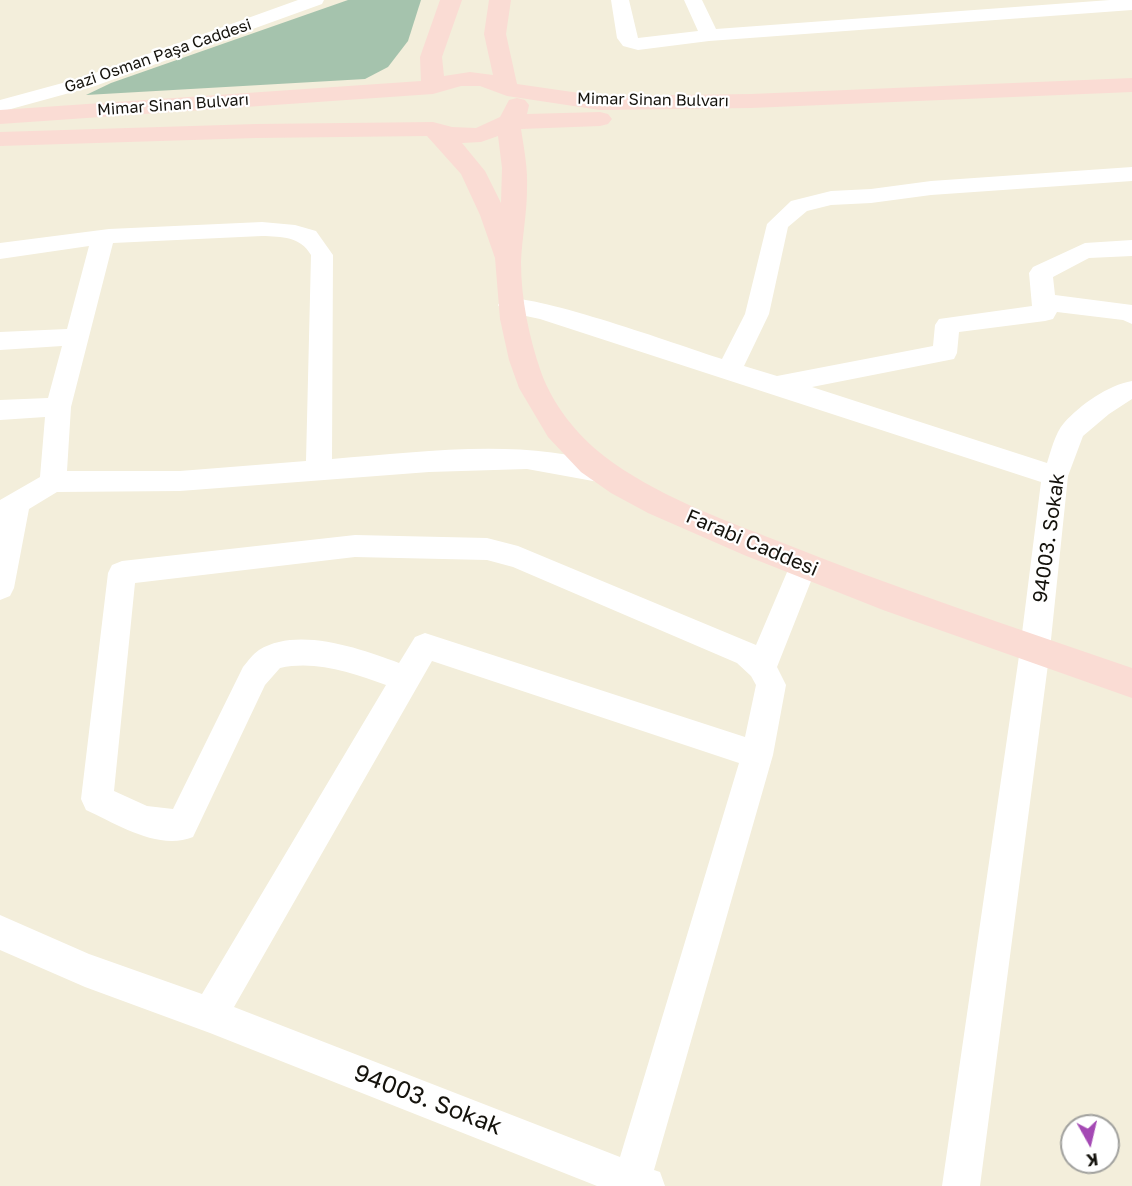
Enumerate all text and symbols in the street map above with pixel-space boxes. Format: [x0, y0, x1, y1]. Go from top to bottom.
street label: Gazi Osman Paşa Caddesi [62, 15, 254, 97]
street label: Mimar Sinan Bulvarı [577, 89, 729, 111]
street label: Mimar Sinan Bulvarı [97, 90, 249, 120]
street label: 94003. Sokak [1028, 472, 1070, 604]
street label: Farabi Caddesi [682, 504, 822, 582]
street label: 94003. Sokak [350, 1059, 506, 1141]
north arrow [1060, 1114, 1120, 1174]
text: K [1085, 1149, 1099, 1171]

